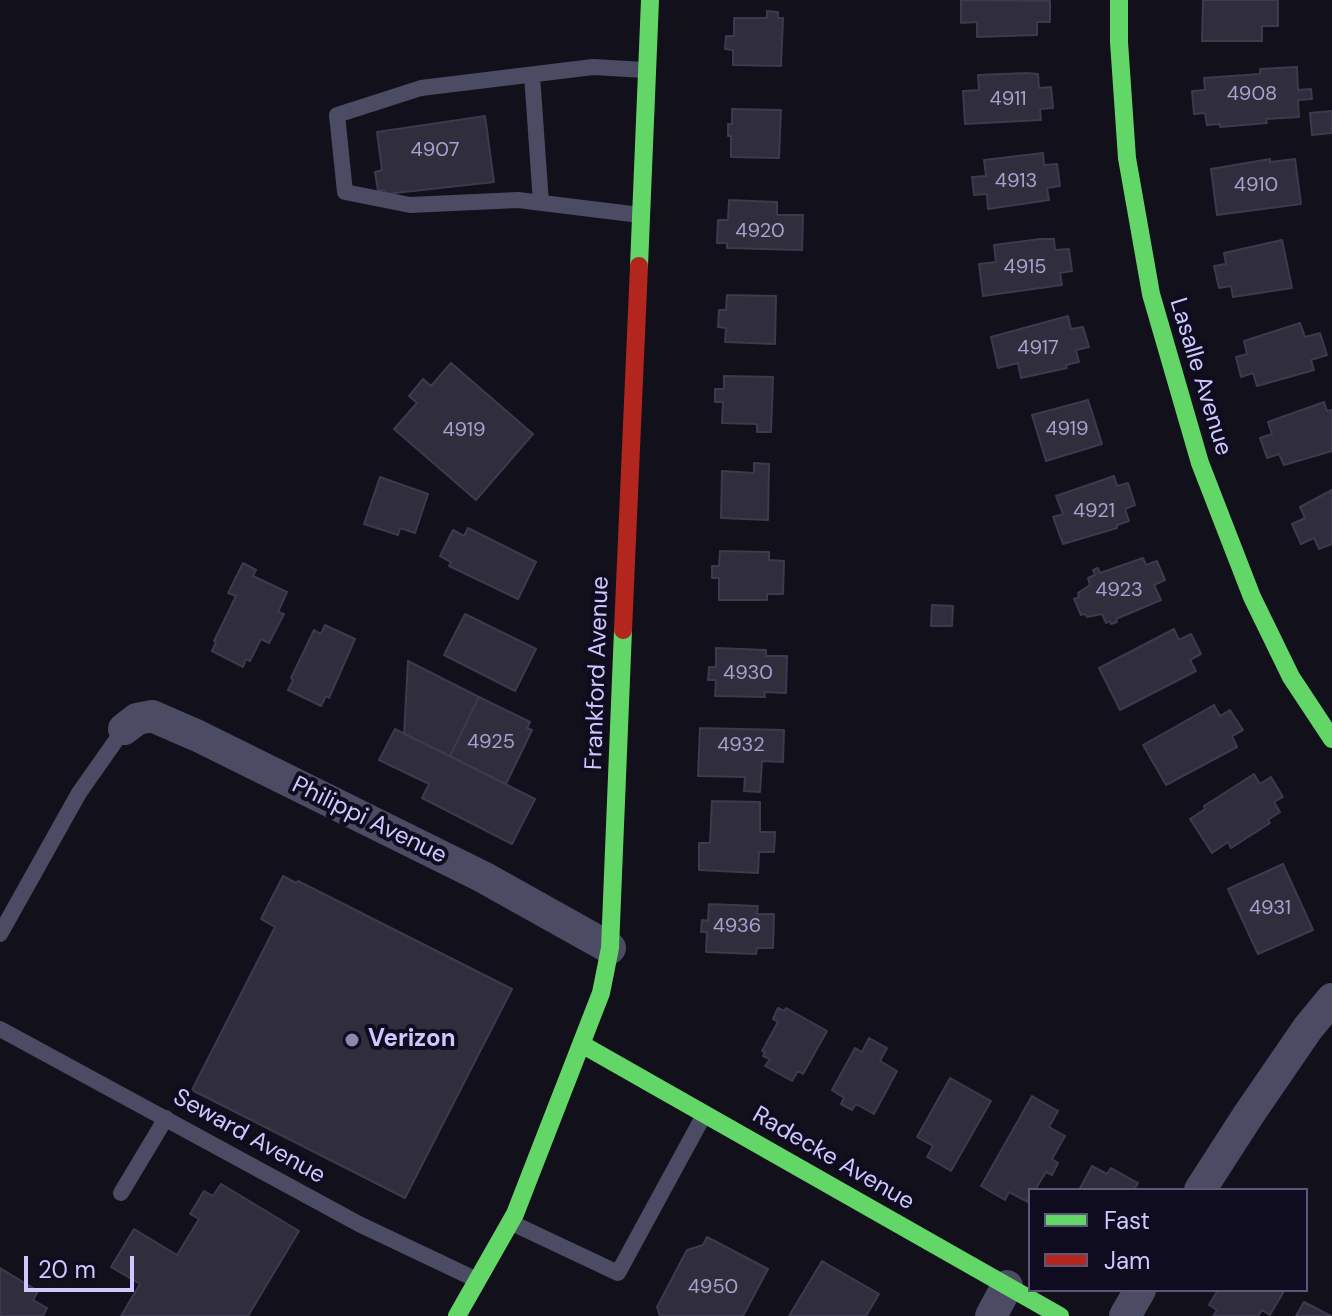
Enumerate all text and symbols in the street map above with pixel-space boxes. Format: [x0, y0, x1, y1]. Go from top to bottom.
house number: 4908 [1227, 83, 1277, 107]
house number: 4911 [990, 88, 1026, 112]
house number: 4907 [411, 139, 459, 163]
house number: 4913 [995, 170, 1037, 194]
house number: 4910 [1234, 174, 1278, 198]
house number: 4920 [735, 220, 785, 244]
house number: 4915 [1004, 256, 1046, 280]
street label: Lasalle Avenue [1162, 295, 1238, 459]
house number: 4917 [1017, 337, 1059, 361]
house number: 4919 [1045, 418, 1089, 442]
house number: 4919 [442, 419, 486, 443]
house number: 4921 [1073, 500, 1115, 524]
street label: Frankford Avenue [580, 576, 616, 770]
house number: 4923 [1095, 579, 1143, 603]
house number: 4930 [723, 662, 773, 686]
house number: 4925 [467, 731, 515, 755]
house number: 4932 [717, 734, 765, 758]
street label: Philippi Avenue [287, 771, 451, 871]
house number: 4931 [1249, 897, 1291, 921]
house number: 4936 [713, 915, 761, 939]
place label: Verizon [368, 1026, 456, 1054]
marker: Verizon [343, 1031, 361, 1049]
street label: Seward Avenue [168, 1083, 330, 1191]
street label: Radecke Avenue [747, 1101, 919, 1217]
legend [1028, 1188, 1308, 1292]
text: Fast [1104, 1205, 1150, 1236]
scale bar [28, 1240, 138, 1290]
text: Jam [1104, 1245, 1150, 1276]
text: 20 m [38, 1254, 96, 1285]
house number: 4950 [688, 1276, 738, 1300]

